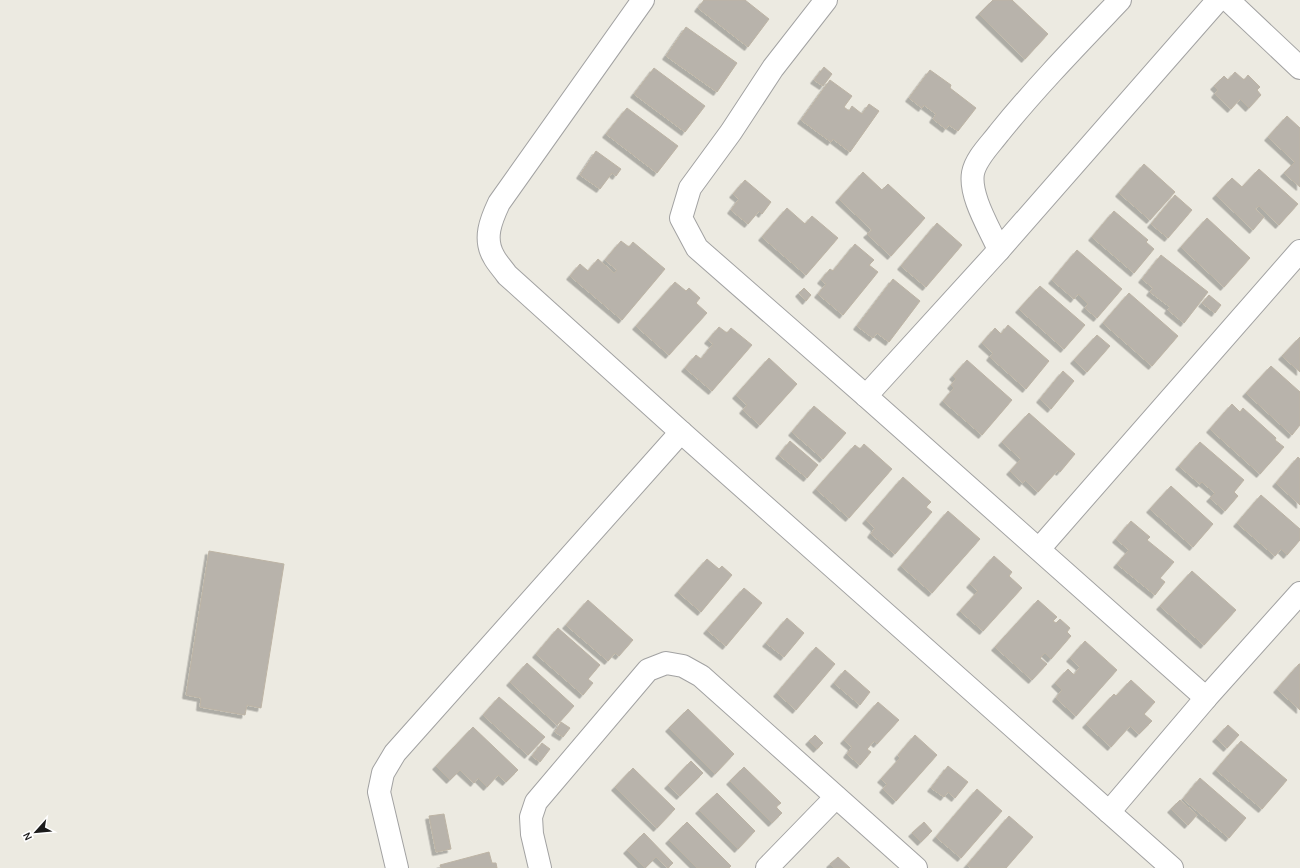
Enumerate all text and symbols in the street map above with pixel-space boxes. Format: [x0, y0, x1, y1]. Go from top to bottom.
north arrow [16, 812, 56, 852]
text: N [20, 830, 35, 843]

